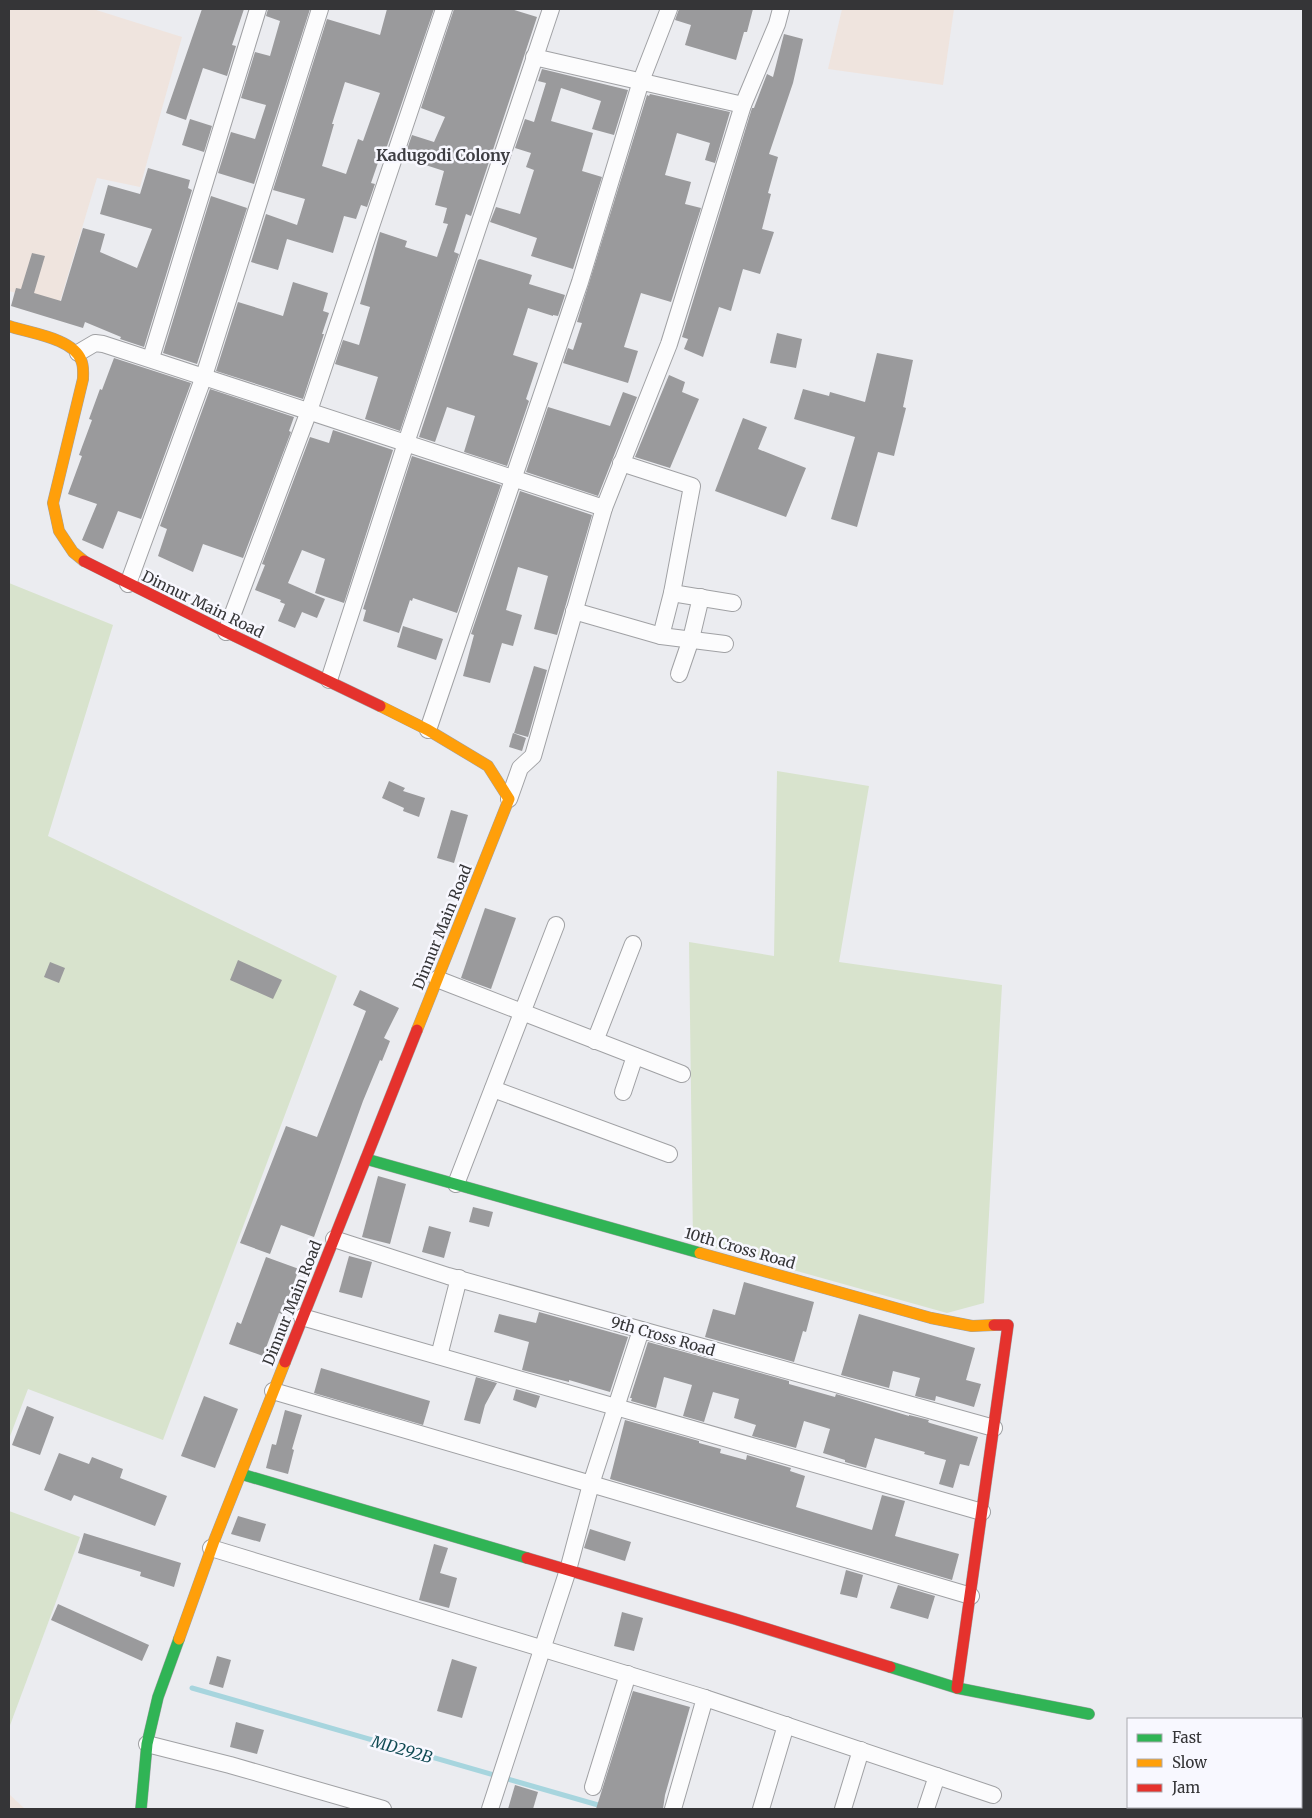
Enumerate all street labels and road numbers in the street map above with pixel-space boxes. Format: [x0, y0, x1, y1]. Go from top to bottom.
street label: Dinnur Main Road [139, 566, 267, 642]
street label: Dinnur Main Road [408, 862, 476, 992]
street label: 10th Cross Road [682, 1223, 798, 1273]
street label: Dinnur Main Road [258, 1238, 326, 1368]
street label: 9th Cross Road [609, 1312, 717, 1360]

